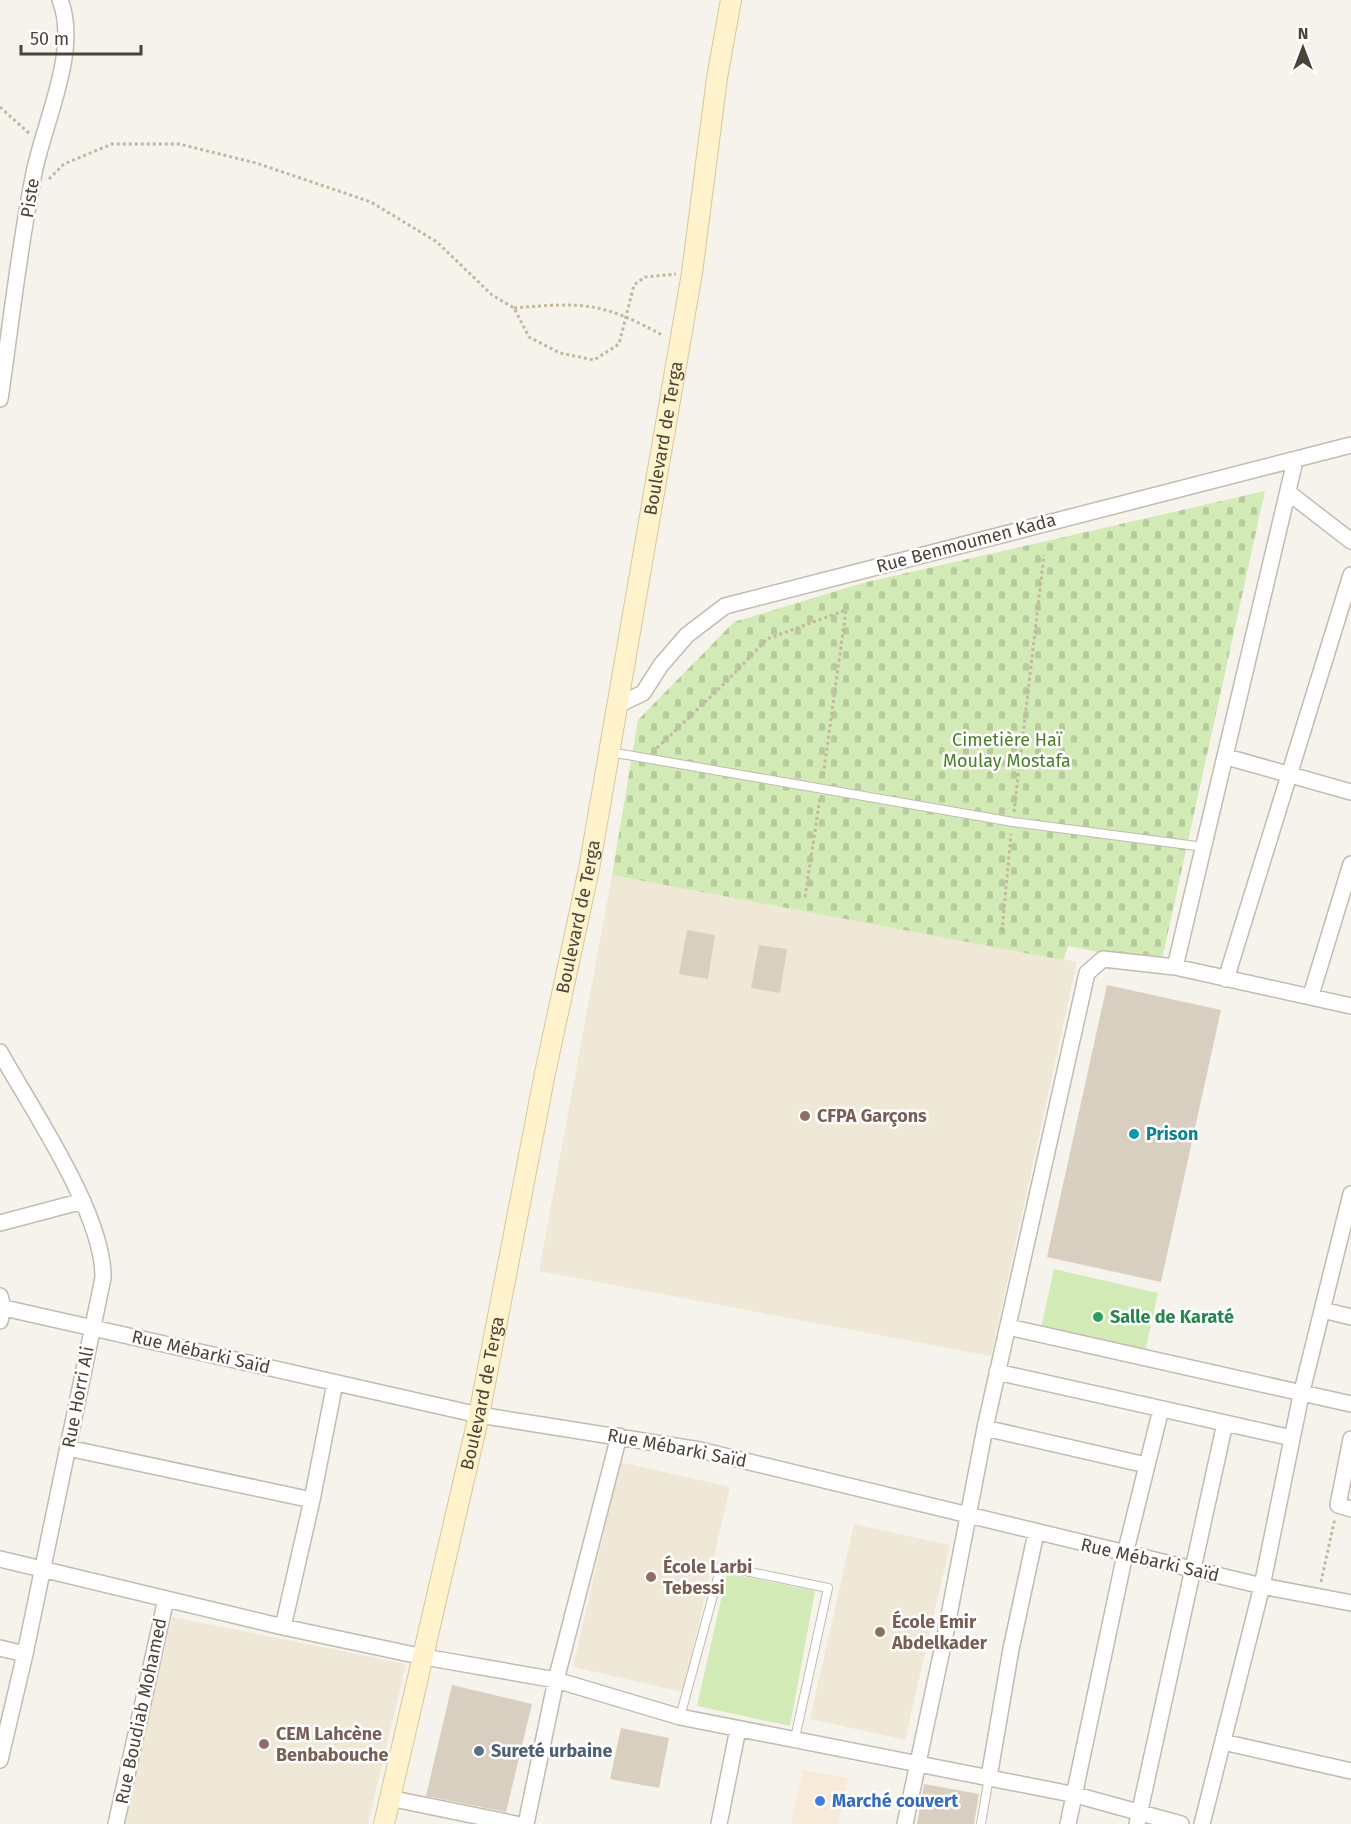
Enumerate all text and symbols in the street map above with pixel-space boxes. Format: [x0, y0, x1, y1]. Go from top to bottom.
scale bar [21, 18, 141, 56]
north arrow [1273, 18, 1333, 78]
text: N [1298, 24, 1308, 43]
text: 50 m [30, 28, 69, 50]
street label: Piste [16, 177, 44, 219]
street label: Boulevard de Terga [639, 359, 688, 517]
street label: Rue Benmoumen Kada [874, 508, 1058, 578]
park label: Cimetière Haï Moulay Mostafa [943, 729, 1071, 772]
street label: Boulevard de Terga [551, 838, 605, 995]
place label: CFPA Garçons [817, 1105, 927, 1127]
marker: CFPA Garçons [798, 1109, 812, 1123]
place label: Prison [1146, 1123, 1198, 1145]
marker: Prison [1127, 1127, 1141, 1141]
place label: Salle de Karaté [1110, 1306, 1234, 1328]
marker: Salle de Karaté [1091, 1310, 1105, 1324]
street label: Boulevard de Terga [456, 1314, 509, 1472]
street label: Rue Mébarki Saïd [130, 1325, 272, 1379]
street label: Rue Horri Ali [57, 1344, 99, 1450]
street label: Rue Mébarki Saïd [605, 1424, 749, 1472]
street label: Rue Mébarki Saïd [1079, 1533, 1221, 1587]
place label: École Larbi Tebessi [663, 1555, 752, 1599]
marker: École Larbi Tebessi [644, 1570, 658, 1584]
place label: École Emir Abdelkader [891, 1610, 988, 1654]
street label: Rue Boudiab Mohamed [111, 1616, 171, 1806]
marker: École Emir Abdelkader [873, 1625, 887, 1639]
place label: CEM Lahcène Benbabouche [276, 1723, 388, 1766]
marker: CEM Lahcène Benbabouche [257, 1737, 271, 1751]
place label: Sureté urbaine [491, 1740, 612, 1762]
marker: Sureté urbaine [472, 1744, 486, 1758]
place label: Marché couvert [832, 1790, 959, 1812]
marker: Marché couvert [813, 1794, 827, 1808]

